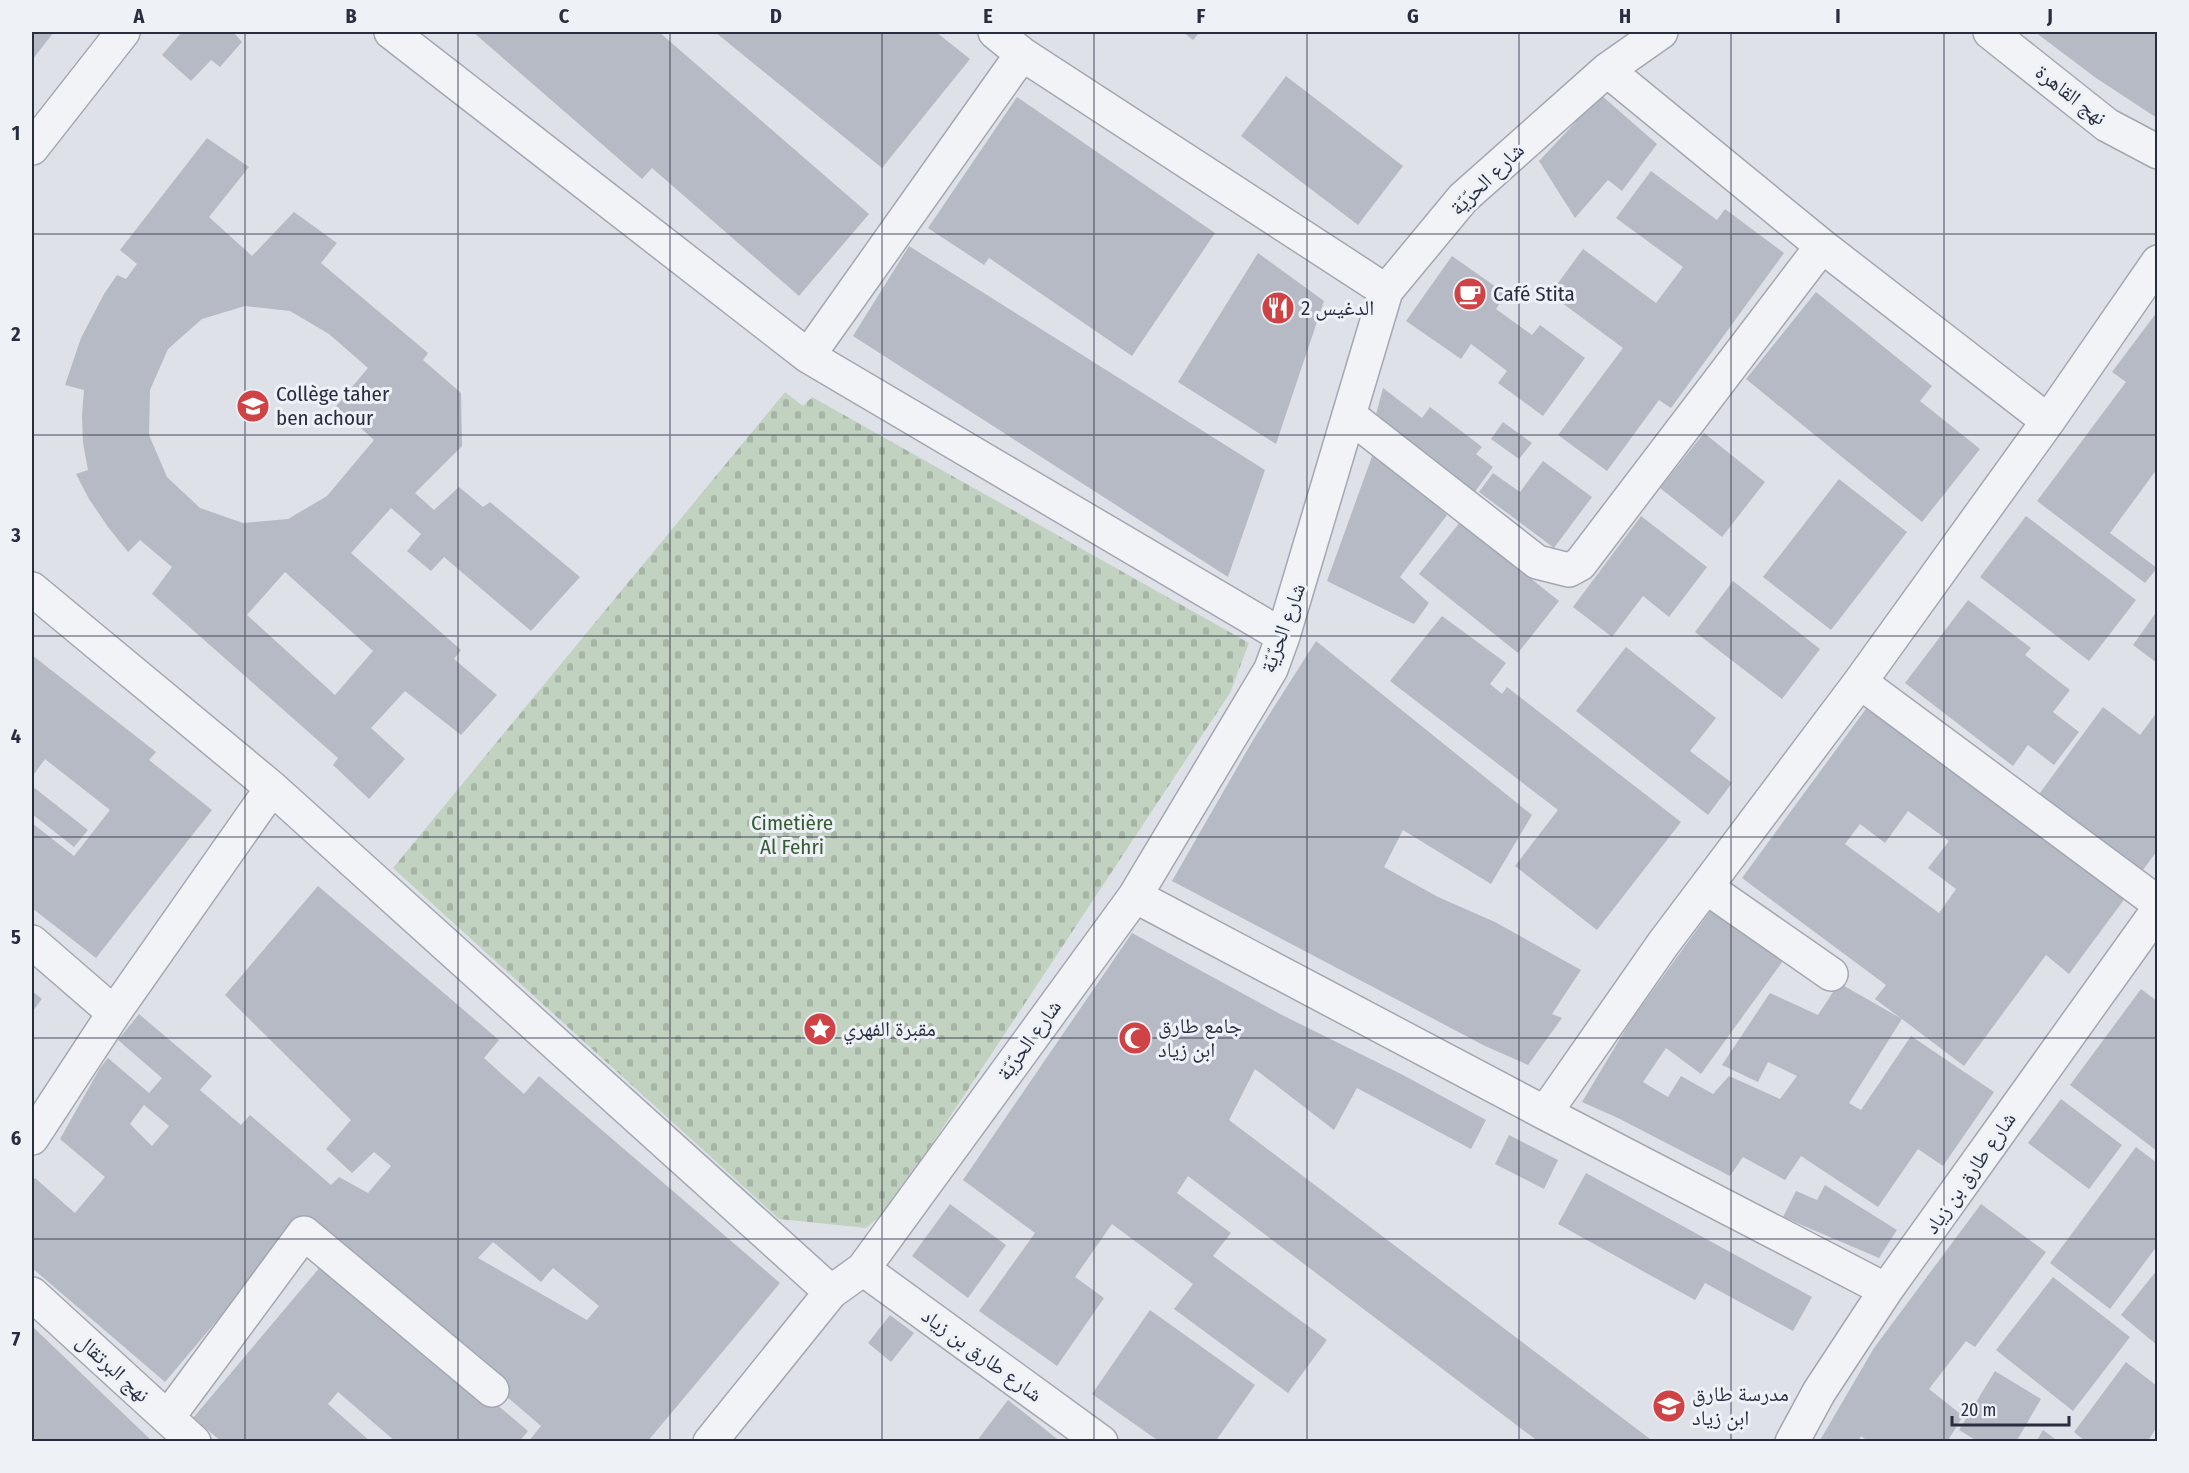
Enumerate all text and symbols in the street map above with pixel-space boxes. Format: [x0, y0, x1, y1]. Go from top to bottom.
text: A [133, 4, 146, 28]
text: B [345, 4, 357, 28]
text: C [559, 4, 570, 28]
text: D [770, 4, 782, 28]
text: E [983, 4, 993, 28]
text: F [1197, 4, 1206, 28]
text: G [1407, 4, 1419, 28]
text: H [1619, 4, 1631, 28]
text: I [1835, 4, 1841, 28]
text: J [2046, 4, 2053, 28]
street label: نهج القاهرة [2030, 59, 2112, 131]
text: 1 [12, 121, 20, 145]
street label: شارع الحرّيّة [1444, 137, 1530, 221]
cafe icon: Café Stita [1452, 276, 1488, 312]
place label: Café Stita [1493, 281, 1575, 307]
restaurant icon: الدغيس 2 [1260, 290, 1296, 326]
place label: الدغيس 2 [1301, 295, 1374, 321]
text: 2 [10, 322, 21, 346]
place label: Collège taher ben achour [276, 381, 390, 431]
school or university icon: Collège taher ben achour [235, 388, 271, 424]
text: 3 [10, 523, 21, 547]
street label: شارع الحرّيّة [1255, 580, 1311, 676]
text: 4 [11, 724, 21, 748]
park label: Cimetière Al Fehri [751, 810, 833, 860]
text: 5 [11, 925, 21, 949]
street label: شارع الحرّيّة [991, 995, 1067, 1085]
place icon: مقبرة الفهري [802, 1011, 838, 1047]
place label: جامع طارق ابن زياد [1158, 1013, 1242, 1063]
place label: مقبرة الفهري [843, 1016, 936, 1045]
mosque icon: جامع طارق ابن زياد [1117, 1020, 1153, 1056]
street label: شارع طارق بن زياد [1918, 1107, 2022, 1239]
text: 6 [11, 1126, 21, 1150]
street label: شارع طارق بن زياد [917, 1302, 1047, 1408]
text: 7 [12, 1327, 21, 1351]
street label: نهج البرتقال [71, 1328, 155, 1408]
place label: مدرسة طارق ابن زياد [1692, 1381, 1789, 1431]
school or university icon: مدرسة طارق ابن زياد [1651, 1388, 1687, 1424]
scale bar [1952, 1389, 2069, 1427]
text: 20 m [1961, 1399, 1996, 1421]

